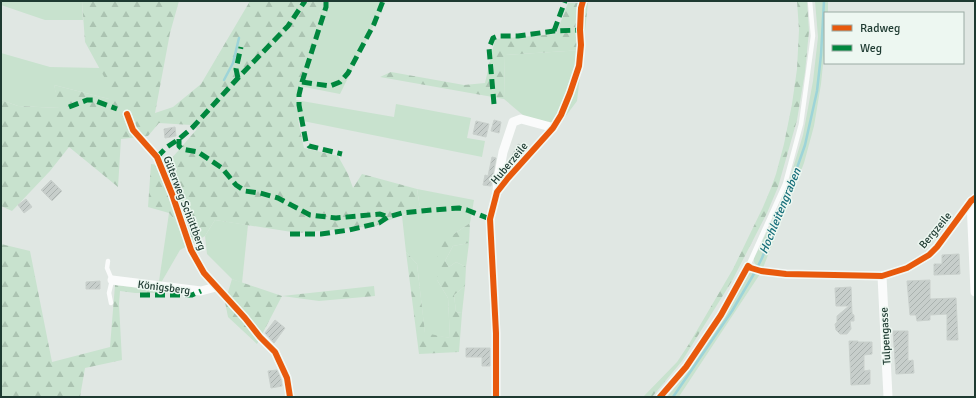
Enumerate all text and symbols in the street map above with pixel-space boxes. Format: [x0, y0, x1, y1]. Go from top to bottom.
legend [824, 12, 964, 64]
text: Radweg [860, 21, 900, 36]
text: Weg [860, 41, 882, 56]
street label: Huberzeile [488, 140, 531, 187]
street label: Güterweg Schüttberg [161, 154, 209, 252]
water label: Hochleitengraben [756, 166, 805, 256]
street label: Bergzeile [916, 209, 954, 251]
street label: Königsberg [137, 278, 191, 297]
street label: Tulpengasse [878, 307, 893, 365]

